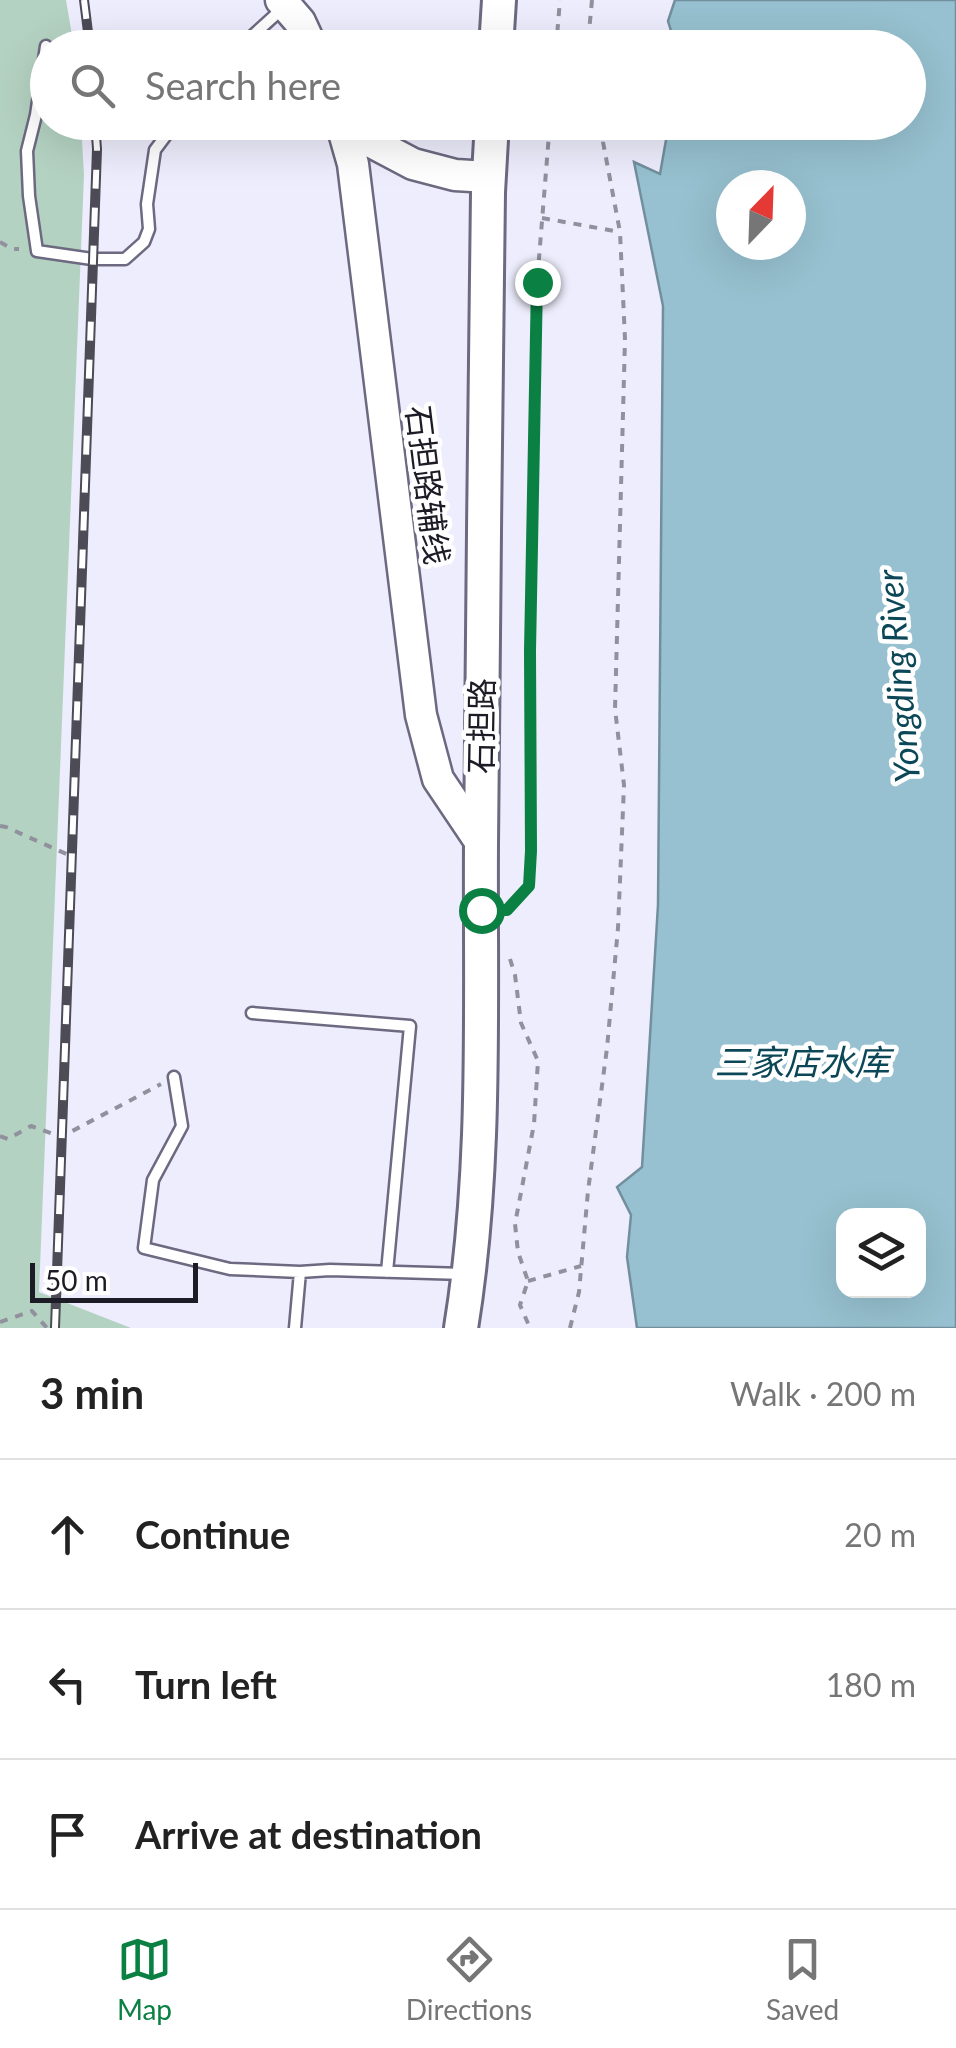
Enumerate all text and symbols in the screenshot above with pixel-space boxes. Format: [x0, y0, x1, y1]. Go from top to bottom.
search box [30, 30, 926, 140]
icon: search [65, 58, 120, 113]
text: Search here [145, 62, 341, 108]
north arrow [716, 170, 806, 260]
route end [515, 260, 561, 306]
street label: 石担路辅线 [399, 403, 458, 567]
water label: Yongding River [867, 567, 927, 784]
street label: 石担路 [460, 678, 501, 774]
route start [459, 888, 505, 934]
water label: 三家店水库 [714, 1040, 894, 1082]
map controls [836, 1208, 926, 1298]
button: layers [836, 1208, 926, 1298]
scale bar [30, 1258, 198, 1302]
text: 50 m [45, 1263, 108, 1297]
text: 3 min [40, 1368, 144, 1418]
text: Walk · 200 m [730, 1374, 916, 1413]
icon: ahead [40, 1507, 95, 1562]
text: Continue [135, 1511, 290, 1557]
text: 20 m [844, 1515, 916, 1554]
icon: left [40, 1657, 95, 1712]
text: Turn left [135, 1661, 277, 1707]
text: 180 m [826, 1665, 916, 1704]
icon: arrive [40, 1807, 95, 1862]
text: Arrive at destination [135, 1811, 482, 1857]
tab: Map [117, 1932, 172, 2026]
tab: Directions [406, 1932, 532, 2026]
tab: Saved [766, 1932, 839, 2026]

